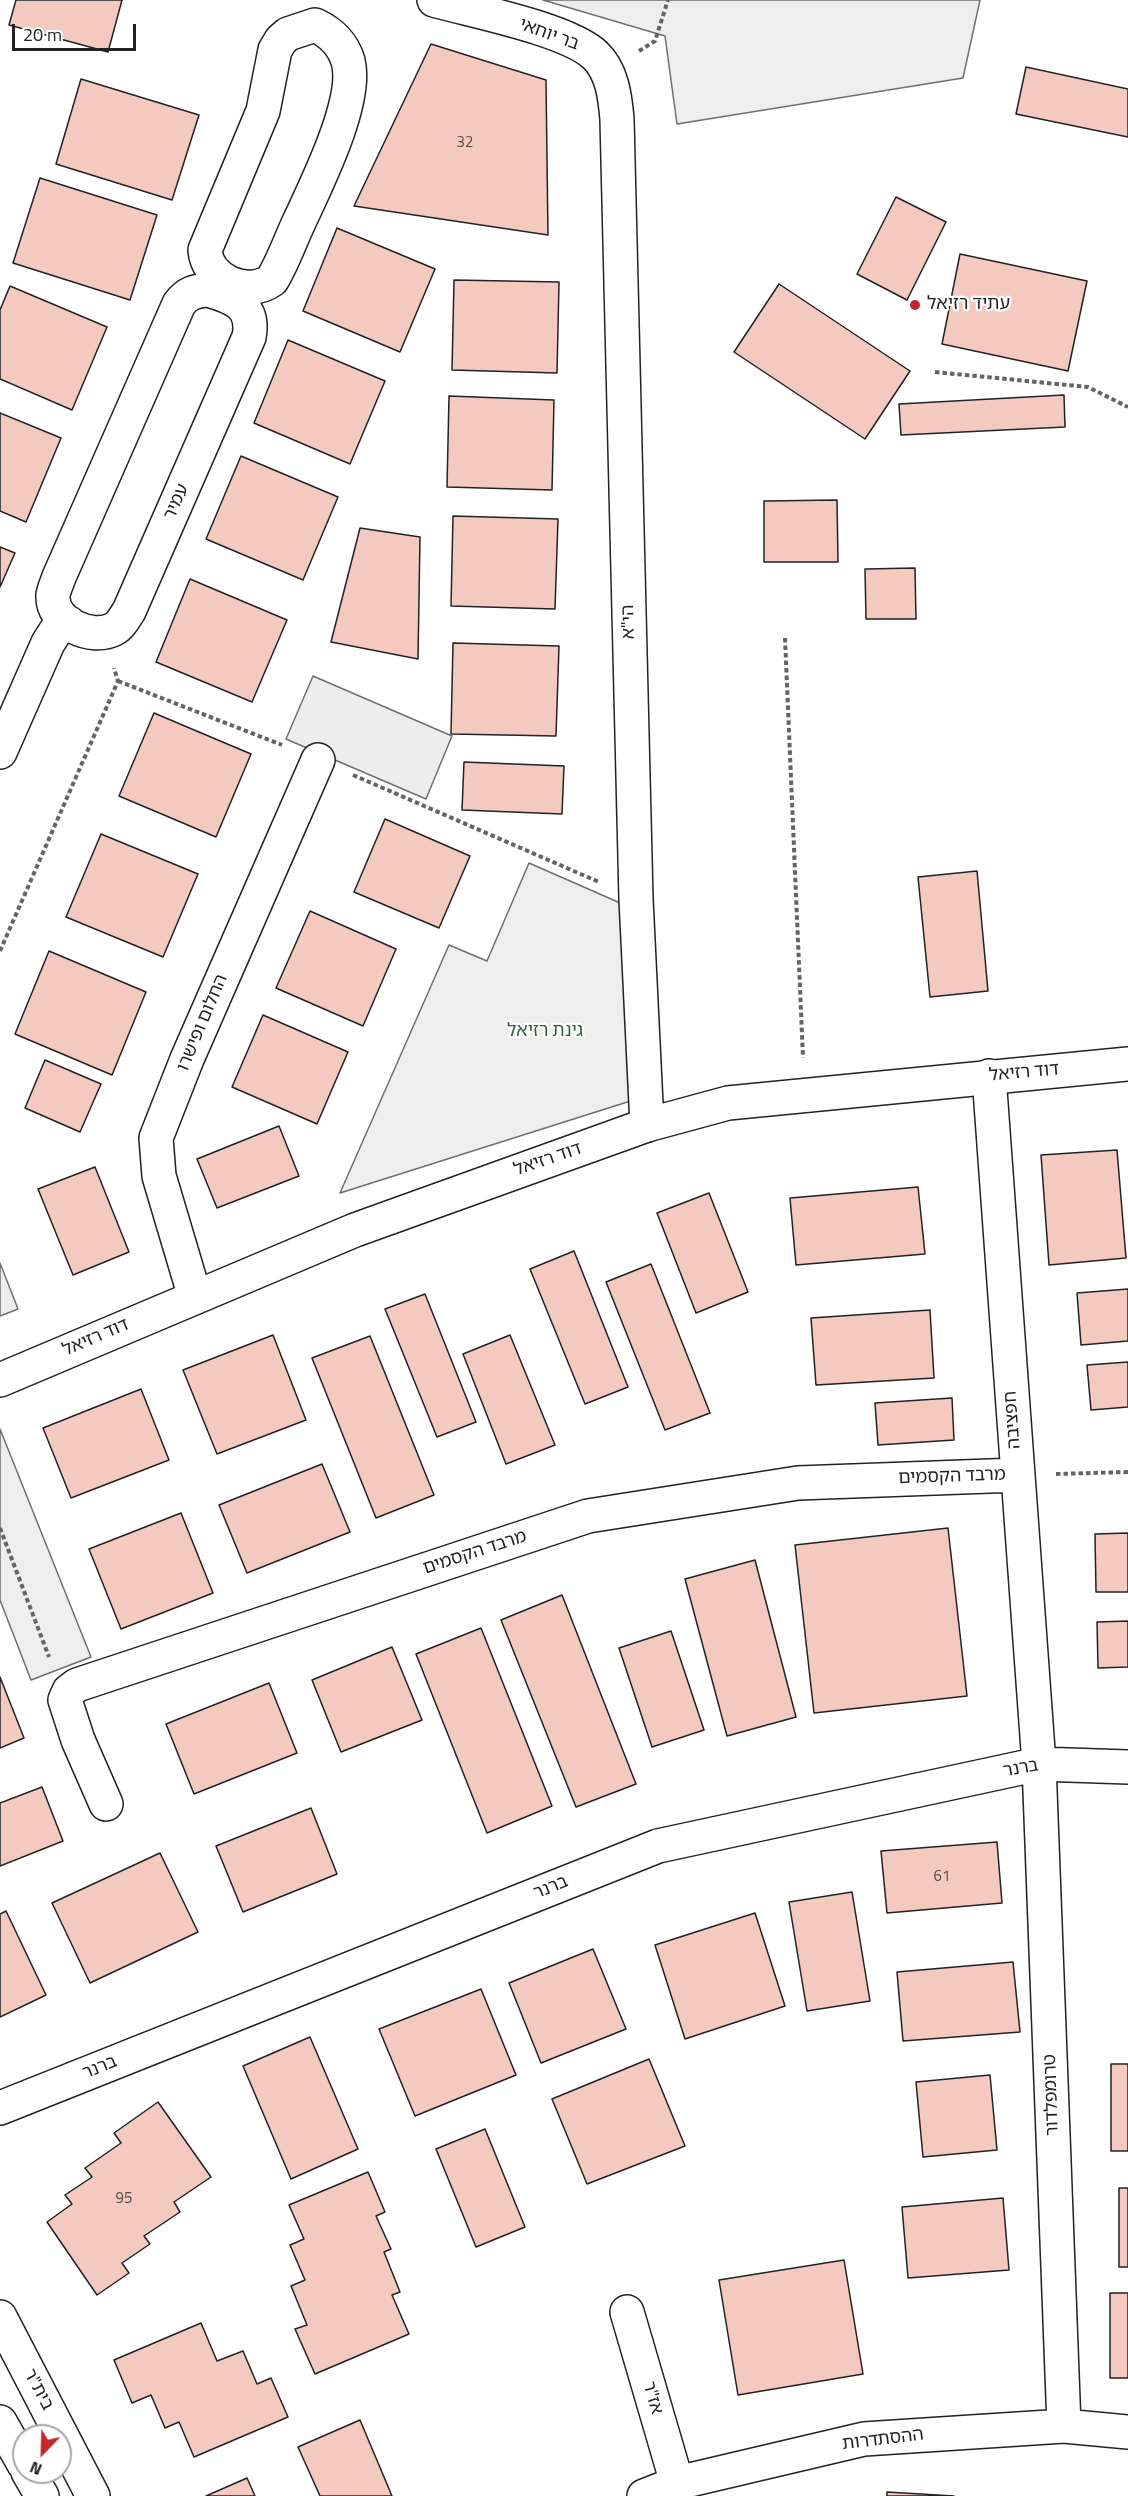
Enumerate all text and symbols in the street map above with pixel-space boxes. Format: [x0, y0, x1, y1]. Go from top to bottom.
scale bar [15, 12, 140, 50]
street label: בר יוחאי [516, 14, 582, 56]
text: 20 m [23, 21, 62, 48]
house number: 32 [457, 134, 473, 152]
place label: עתיד רזיאל [927, 294, 1010, 316]
marker: עתיד רזיאל [908, 298, 922, 312]
street label: עמיר [160, 481, 194, 523]
street label: הי"א [618, 604, 640, 640]
street label: החלום ופישרו [173, 971, 233, 1075]
park label: גינת רזיאל [507, 1021, 583, 1043]
street label: דוד רזיאל [988, 1059, 1060, 1087]
street label: דוד רזיאל [511, 1138, 585, 1182]
street label: דוד רזיאל [59, 1314, 133, 1362]
street label: חפציבה [1000, 1390, 1026, 1450]
street label: מרבד הקסמים [898, 1464, 1006, 1490]
street label: מרבד הקסמים [421, 1526, 529, 1580]
street label: ברנר [1002, 1755, 1040, 1783]
house number: 61 [934, 1868, 950, 1886]
street label: ברנר [530, 1871, 572, 1905]
street label: ברנר [79, 2051, 121, 2085]
street label: טרומפלדור [1040, 2054, 1064, 2136]
house number: 95 [116, 2190, 132, 2208]
street label: בית"ר [18, 2366, 58, 2414]
street label: אז"ר [637, 2379, 667, 2417]
north arrow [12, 2424, 72, 2484]
street label: ההסתדרות [841, 2424, 925, 2456]
text: N [26, 2456, 46, 2482]

